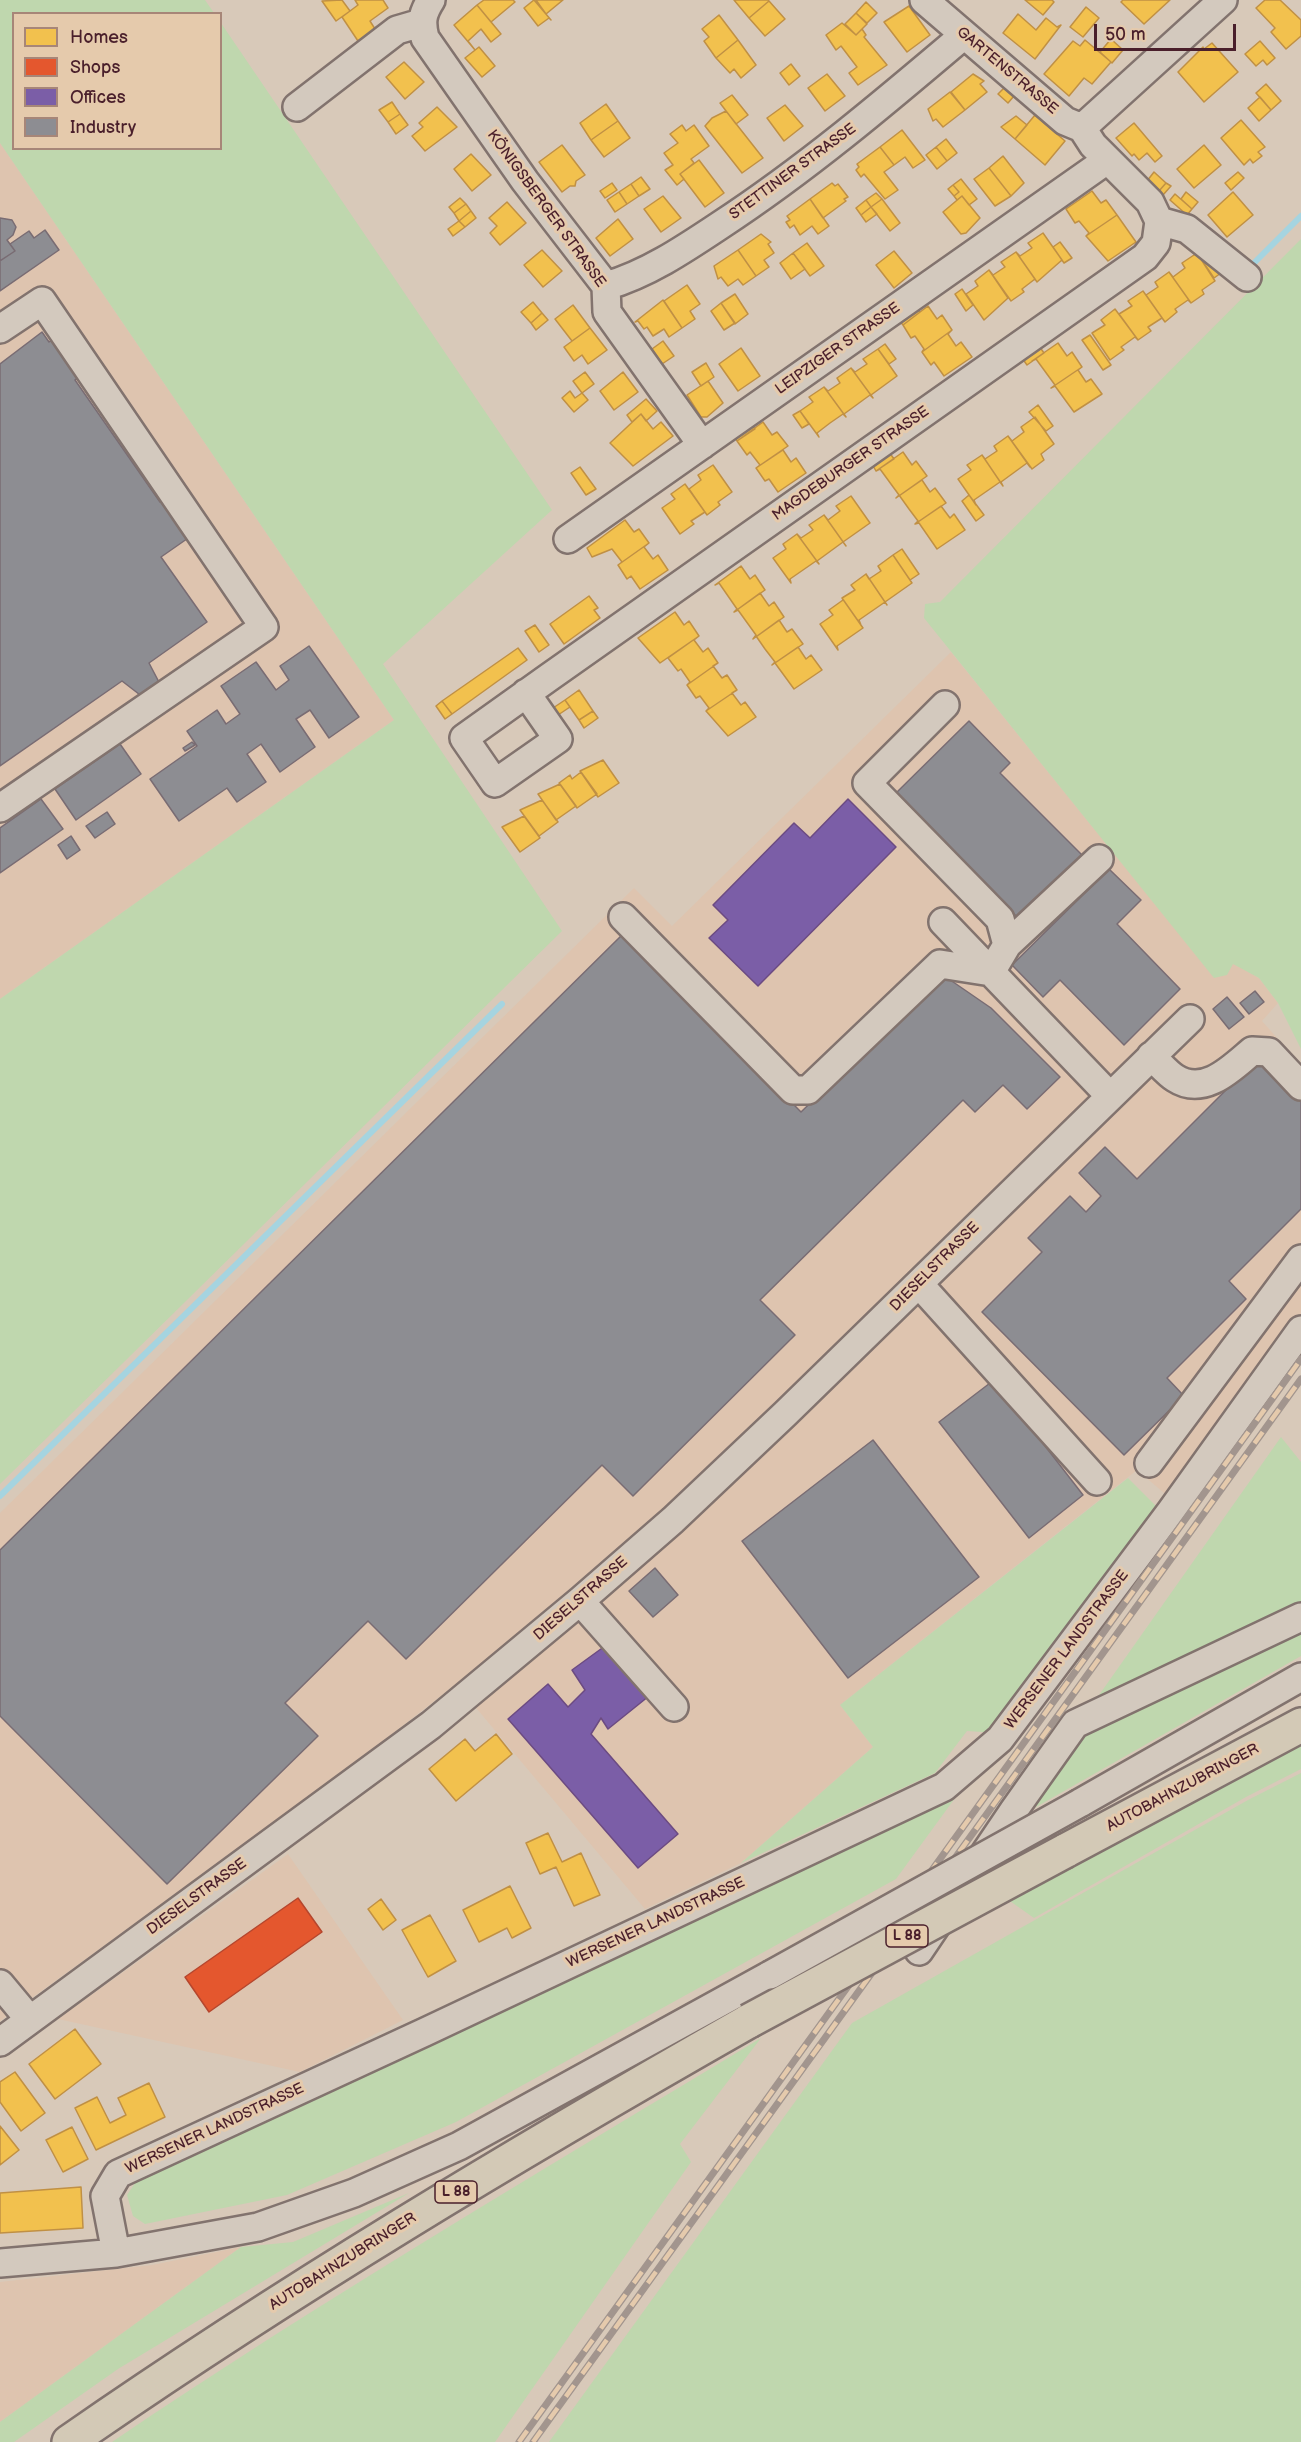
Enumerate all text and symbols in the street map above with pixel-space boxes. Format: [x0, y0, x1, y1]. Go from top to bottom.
legend [12, 12, 222, 150]
scale bar [1097, 12, 1240, 50]
street label: GARTENSTRASSE [953, 23, 1061, 119]
text: 50 m [1105, 24, 1146, 45]
text: Homes [70, 27, 128, 48]
text: Shops [70, 57, 120, 78]
text: Offices [70, 87, 126, 108]
text: Industry [70, 117, 136, 138]
street label: STETTINER STRASSE [726, 120, 860, 224]
street label: KÖNIGSBERGER STRASSE [483, 127, 609, 291]
street label: LEIPZIGER STRASSE [772, 299, 904, 399]
street label: MAGDEBURGER STRASSE [769, 403, 933, 525]
street label: DIESELSTRASSE [887, 1219, 983, 1315]
street label: DIESELSTRASSE [530, 1553, 632, 1645]
street label: WERSENER LANDSTRASSE [1001, 1567, 1133, 1733]
street label: AUTOBAHNZUBRINGER [1104, 1740, 1262, 1836]
street label: DIESELSTRASSE [144, 1855, 250, 1939]
street label: WERSENER LANDSTRASSE [564, 1874, 748, 1972]
road number: L 88 [886, 1925, 928, 1947]
street label: WERSENER LANDSTRASSE [123, 2080, 307, 2178]
road number: L 88 [435, 2181, 477, 2203]
street label: AUTOBAHNZUBRINGER [266, 2209, 420, 2315]

